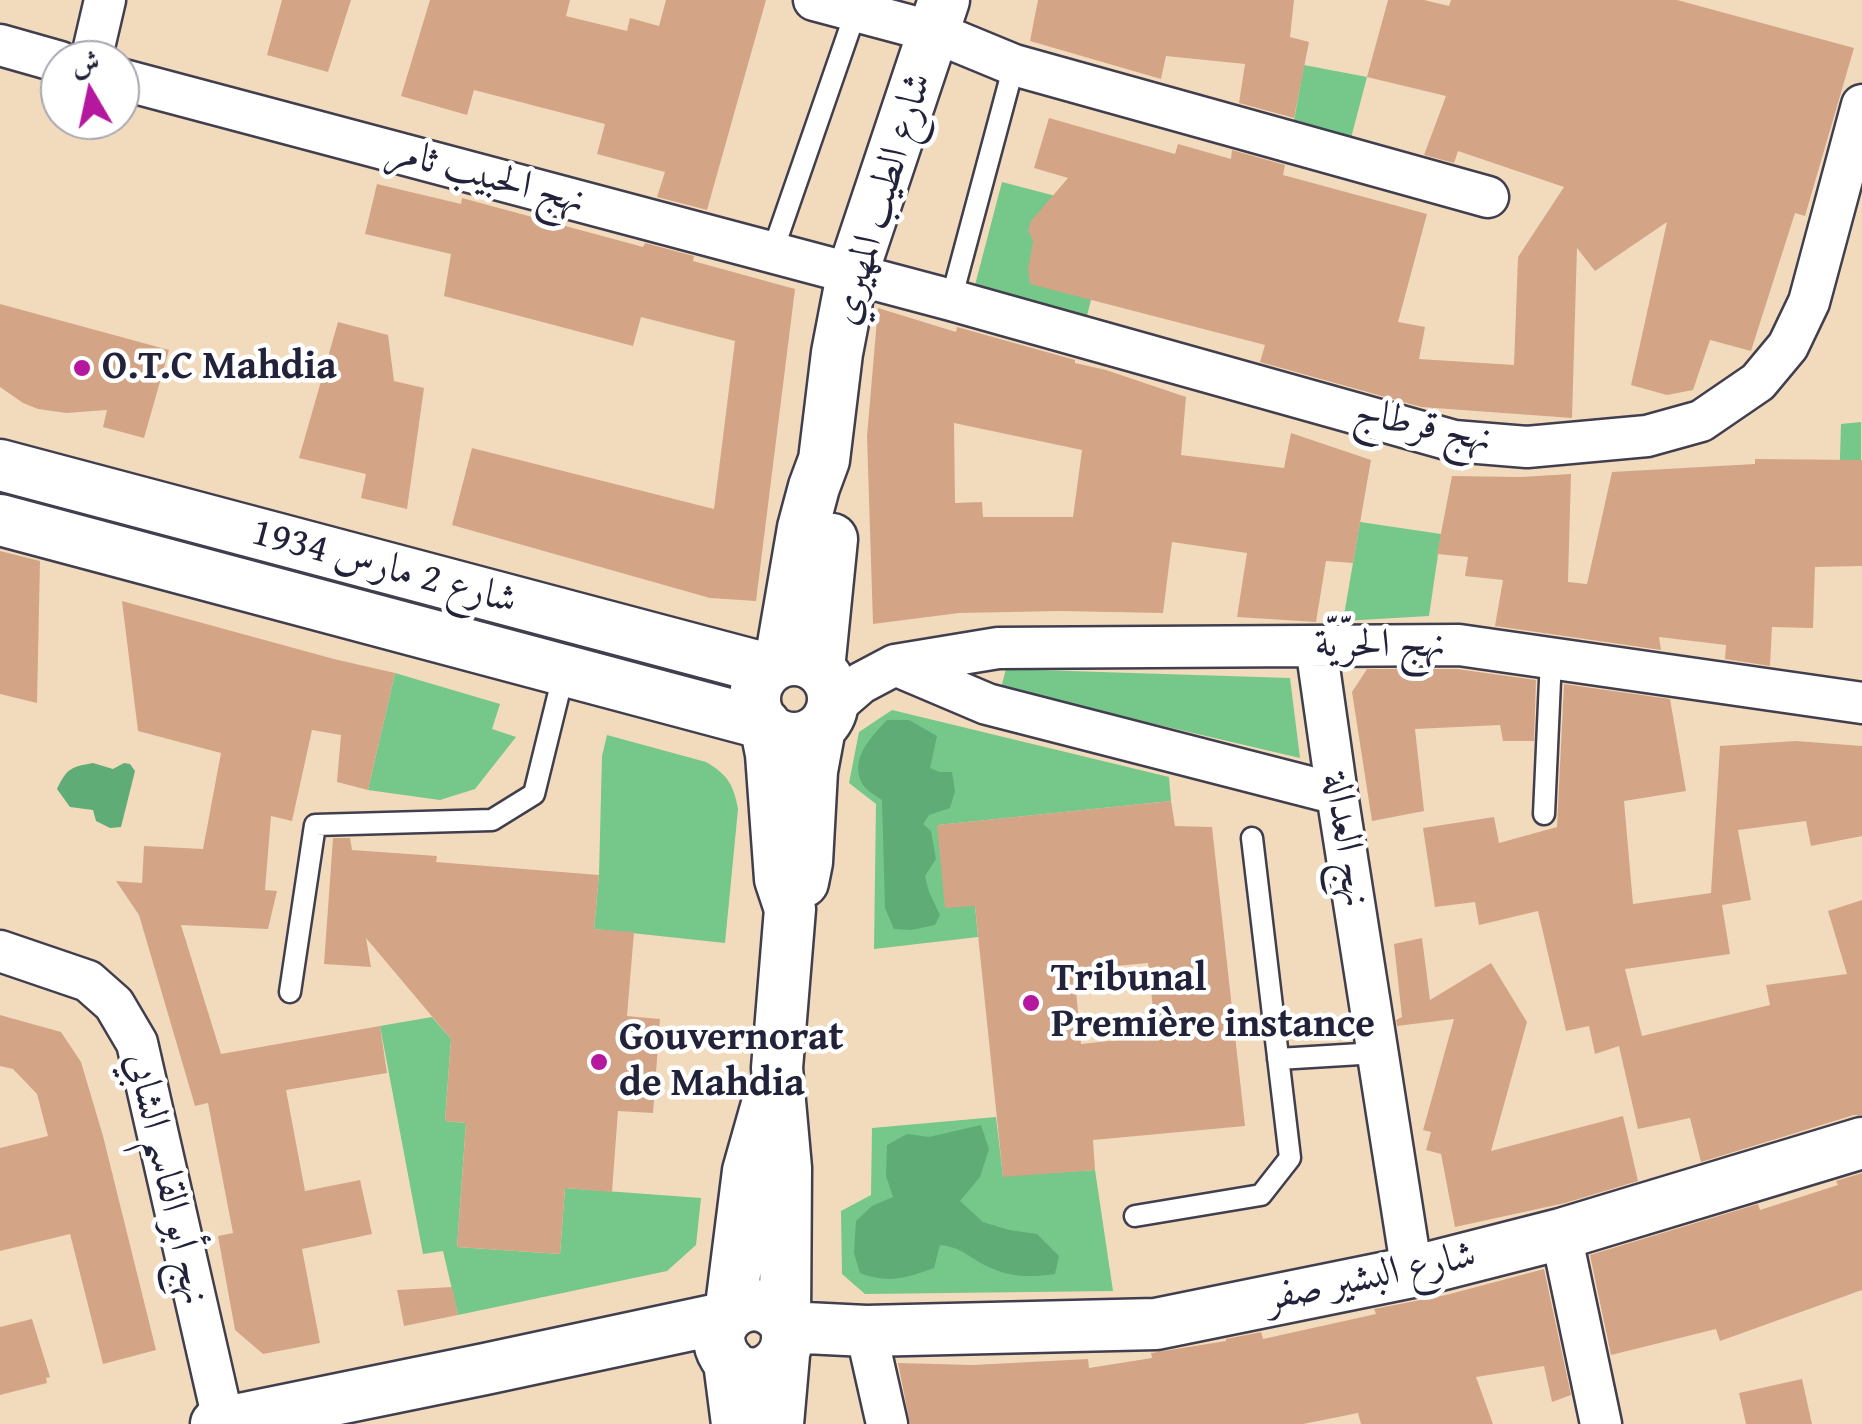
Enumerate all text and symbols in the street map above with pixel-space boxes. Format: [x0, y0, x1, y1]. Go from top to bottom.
text: ش [69, 39, 102, 84]
north arrow [40, 40, 140, 140]
street label: شارع الطيب المهيري [822, 67, 944, 331]
street label: نهج الحبيب ثامر [382, 128, 590, 226]
place label: O.T.C Mahdia [102, 344, 337, 392]
marker: O.T.C Mahdia [71, 357, 93, 379]
street label: نهج قرطاج [1350, 389, 1496, 465]
street label: شارع 2 مارس 1934 [246, 510, 522, 626]
street label: نهج الحرّيّة [1315, 622, 1445, 670]
street label: نهج العدالة [1311, 769, 1379, 911]
place label: Tribunal Première instance [1051, 956, 1375, 1050]
marker: Tribunal Première instance [1020, 992, 1042, 1014]
place label: Gouvernorat de Mahdia [619, 1015, 844, 1109]
street label: نهج أبو القاسم الشابي [114, 1048, 218, 1310]
marker: Gouvernorat de Mahdia [588, 1051, 610, 1073]
street label: شارع البشير صفر [1261, 1232, 1481, 1324]

